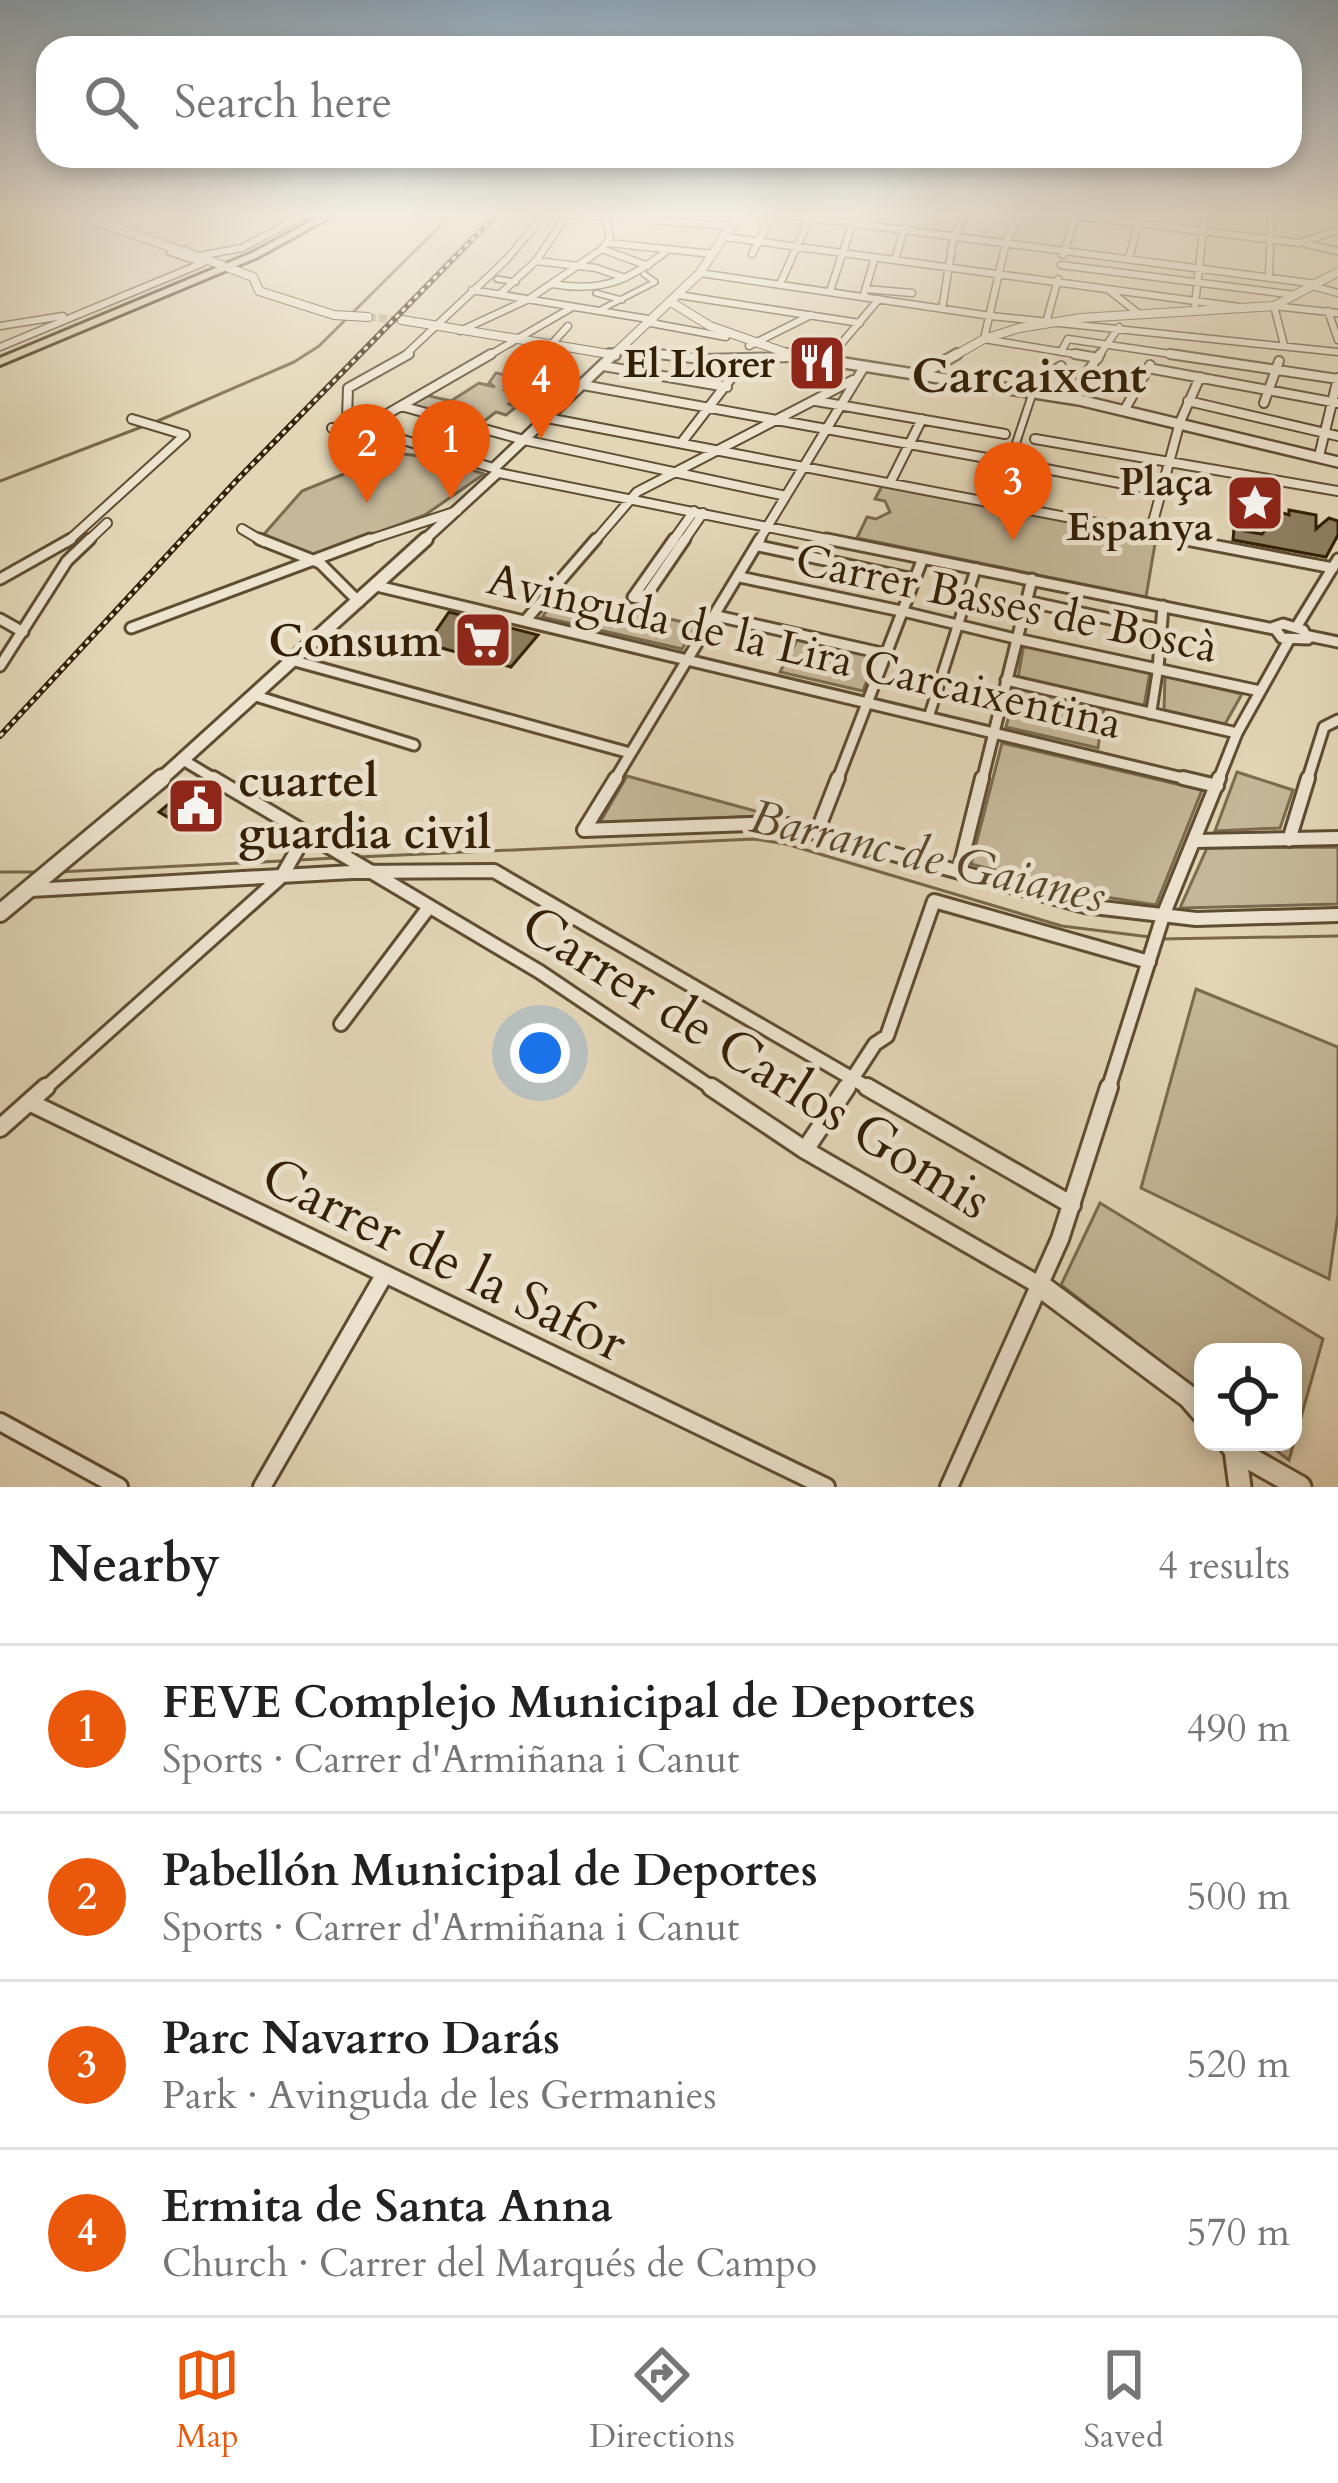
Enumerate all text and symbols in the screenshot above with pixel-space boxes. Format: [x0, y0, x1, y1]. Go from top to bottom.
search box [36, 36, 1302, 168]
icon: search [78, 69, 144, 135]
text: Search here [174, 72, 392, 133]
restaurant icon: El Llorer [786, 332, 848, 394]
place label: El Llorer [623, 338, 775, 391]
pin: 4 [502, 340, 580, 439]
district label: Carcaixent [911, 344, 1147, 409]
pin: 1 [412, 400, 490, 499]
pin: 2 [328, 404, 406, 503]
pin: 3 [974, 442, 1052, 541]
place label: Plaça Espanya [1067, 456, 1213, 554]
place icon: Plaça Espanya [1224, 472, 1286, 534]
street label: Carrer Basses de Boscà [790, 529, 1223, 678]
street label: Avinguda de la Lira Carcaixentina [482, 549, 1128, 754]
supermarket icon: Consum [452, 609, 514, 671]
place label: Consum [269, 611, 442, 672]
place label: cuartel guardia civil [238, 751, 491, 864]
public building icon: cuartel guardia civil [165, 775, 227, 837]
water label: Barranc de Gaianes [743, 784, 1112, 929]
street label: Carrer de Carlos Gomis [507, 889, 1004, 1237]
your location [510, 1023, 570, 1083]
street label: Carrer de la Safor [249, 1140, 639, 1380]
map controls [1194, 1343, 1302, 1451]
button: locate [1194, 1343, 1302, 1451]
text: Nearby [48, 1530, 220, 1600]
text: 4 results [1158, 1539, 1290, 1592]
text: FEVE Complejo Municipal de Deportes [162, 1672, 976, 1733]
text: 1 [77, 1702, 97, 1755]
text: 490 m [1187, 1702, 1290, 1755]
text: Sports · Carrer d'Armiñana i Canut [162, 1733, 739, 1786]
text: Pabellón Municipal de Deportes [162, 1840, 818, 1901]
text: 2 [77, 1870, 97, 1923]
text: 500 m [1187, 1870, 1290, 1923]
text: Sports · Carrer d'Armiñana i Canut [162, 1901, 739, 1954]
text: Parc Navarro Darás [162, 2008, 560, 2069]
text: 3 [77, 2038, 97, 2091]
text: 520 m [1187, 2038, 1290, 2091]
text: Park · Avinguda de les Germanies [162, 2069, 716, 2122]
text: Ermita de Santa Anna [162, 2176, 613, 2237]
text: 4 [77, 2206, 97, 2259]
text: 570 m [1187, 2206, 1290, 2259]
text: Church · Carrer del Marqués de Campo [162, 2237, 817, 2290]
tab: Map [174, 2342, 240, 2459]
tab: Directions [589, 2342, 735, 2459]
tab: Saved [1084, 2342, 1164, 2459]

